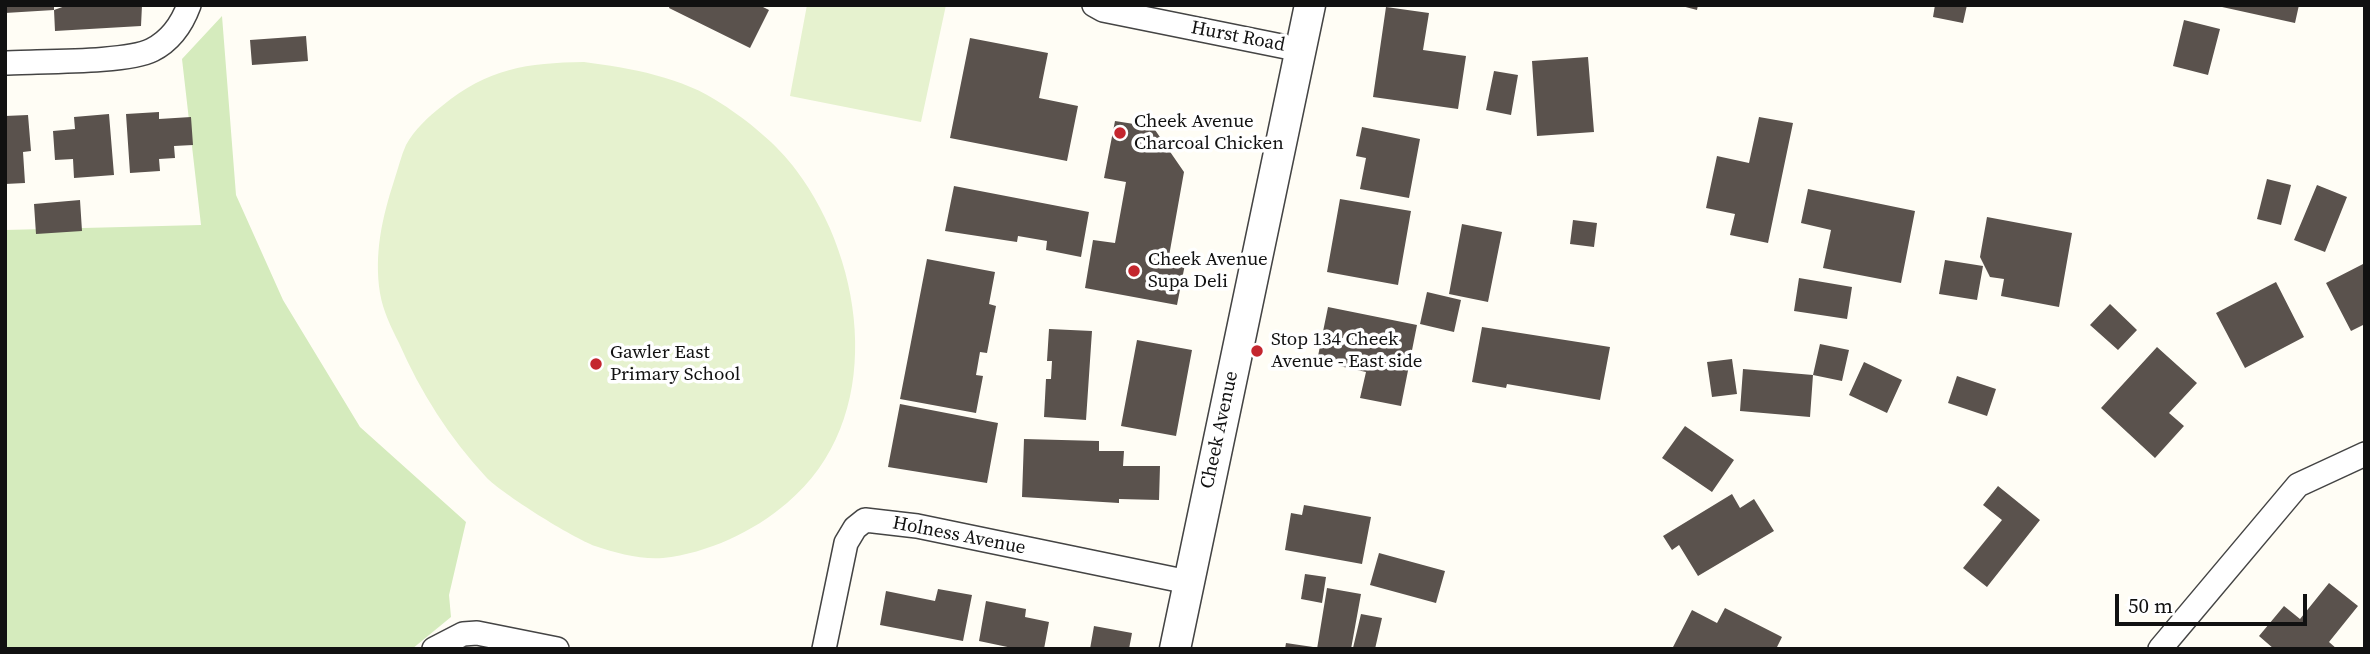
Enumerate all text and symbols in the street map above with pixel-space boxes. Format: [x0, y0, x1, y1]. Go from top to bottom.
street label: Hurst Road [1189, 17, 1287, 57]
place label: Cheek Avenue Charcoal Chicken [1134, 111, 1284, 155]
marker: Cheek Avenue Charcoal Chicken [1112, 125, 1128, 141]
place label: Cheek Avenue Supa Deli [1148, 249, 1268, 293]
marker: Cheek Avenue Supa Deli [1126, 263, 1142, 279]
place label: Stop 134 Cheek Avenue - East side [1271, 329, 1423, 373]
place label: Gawler East Primary School [610, 342, 740, 386]
marker: Stop 134 Cheek Avenue - East side [1249, 343, 1265, 359]
marker: Gawler East Primary School [588, 356, 604, 372]
street label: Cheek Avenue [1196, 369, 1244, 491]
street label: Holness Avenue [891, 512, 1027, 560]
scale bar [2118, 580, 2310, 624]
text: 50 m [2128, 591, 2173, 620]

